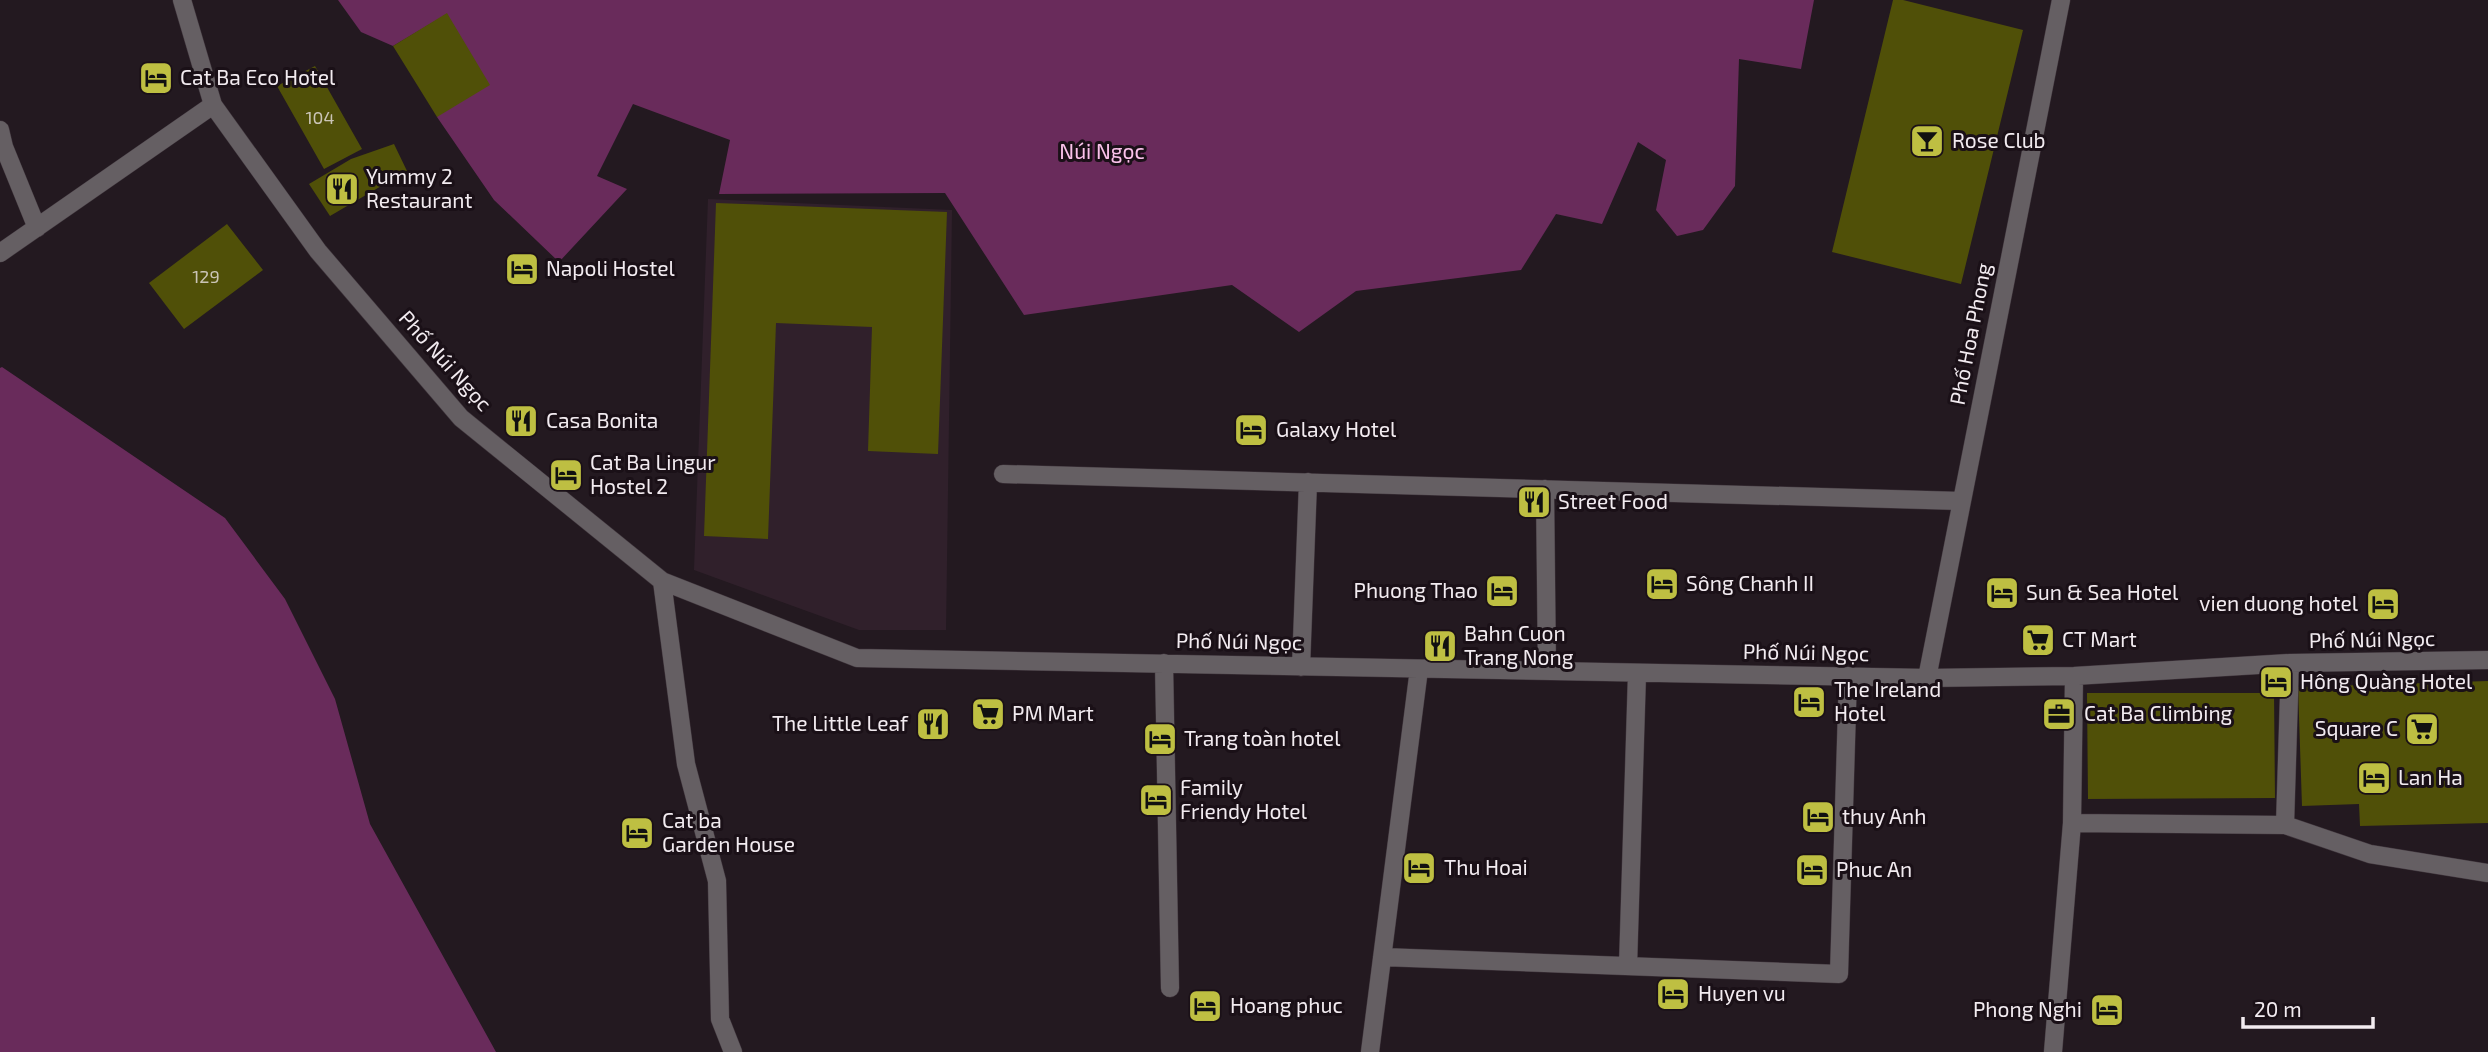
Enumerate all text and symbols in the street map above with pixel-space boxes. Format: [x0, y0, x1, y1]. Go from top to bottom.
hotel icon: Cat Ba Eco Hotel [137, 59, 175, 97]
place label: Cat Ba Eco Hotel [180, 64, 336, 89]
house number: 104 [305, 106, 335, 128]
bar icon: Rose Club [1908, 122, 1946, 160]
place label: Rose Club [1952, 127, 2046, 152]
park label: Núi Ngọc [1059, 138, 1145, 163]
place label: Yummy 2 Restaurant [366, 163, 472, 212]
restaurant icon: Yummy 2 Restaurant [323, 170, 361, 208]
hotel icon: Napoli Hostel [503, 250, 541, 288]
place label: Napoli Hostel [546, 255, 675, 280]
street label: Phố Hoa Phong [1944, 260, 1996, 407]
house number: 129 [192, 265, 220, 287]
street label: Phố Núi Ngọc [394, 305, 498, 415]
restaurant icon: Casa Bonita [502, 402, 540, 440]
place label: Casa Bonita [546, 407, 658, 432]
hotel icon: Galaxy Hotel [1232, 411, 1270, 449]
place label: Galaxy Hotel [1276, 416, 1397, 441]
place label: Cat Ba Lingur Hostel 2 [590, 449, 716, 498]
hotel icon: Cat Ba Lingur Hostel 2 [547, 456, 585, 494]
restaurant icon: Street Food [1515, 483, 1553, 521]
place label: Street Food [1558, 488, 1668, 513]
hotel icon: Sông Chanh II [1643, 565, 1681, 603]
place label: Sông Chanh II [1686, 570, 1814, 595]
hotel icon: Phuong Thao [1483, 572, 1521, 610]
hotel icon: Sun & Sea Hotel [1983, 574, 2021, 612]
place label: Phuong Thao [1354, 577, 1478, 602]
place label: Sun & Sea Hotel [2026, 579, 2179, 604]
hotel icon: vien duong hotel [2364, 585, 2402, 623]
place label: vien duong hotel [2199, 590, 2359, 615]
place label: Bahn Cuon Trang Nong [1464, 620, 1574, 669]
supermarket icon: CT Mart [2019, 621, 2057, 659]
street label: Phố Núi Ngọc [2309, 625, 2435, 652]
place label: CT Mart [2062, 626, 2137, 651]
street label: Phố Núi Ngọc [1176, 627, 1302, 654]
restaurant icon: Bahn Cuon Trang Nong [1421, 627, 1459, 665]
street label: Phố Núi Ngọc [1743, 638, 1869, 665]
hotel icon: Hông Quàng Hotel [2257, 663, 2295, 701]
place label: Hông Quàng Hotel [2300, 668, 2473, 694]
place label: The Ireland Hotel [1834, 676, 1941, 725]
hotel icon: The Ireland Hotel [1790, 683, 1828, 721]
supermarket icon: PM Mart [969, 695, 1007, 733]
office icon: Cat Ba Climbing [2040, 695, 2078, 733]
place label: PM Mart [1012, 700, 1094, 725]
place label: Cat Ba Climbing [2084, 700, 2233, 725]
restaurant icon: The Little Leaf [914, 705, 952, 743]
place label: The Little Leaf [772, 710, 909, 735]
supermarket icon: Square C [2403, 710, 2441, 748]
place label: Square C [2315, 715, 2398, 740]
hotel icon: Trang toàn hotel [1141, 720, 1179, 758]
place label: Trang toàn hotel [1184, 725, 1341, 750]
hotel icon: Lan Ha [2355, 759, 2393, 797]
place label: Lan Ha [2398, 764, 2463, 789]
place label: Family Friendy Hotel [1180, 774, 1308, 823]
hotel icon: Family Friendy Hotel [1137, 781, 1175, 819]
hotel icon: thuy Anh [1799, 798, 1837, 836]
place label: thuy Anh [1842, 803, 1926, 828]
place label: Cat ba Garden House [662, 807, 795, 856]
hotel icon: Cat ba Garden House [618, 814, 656, 852]
hotel icon: Thu Hoai [1400, 849, 1438, 887]
hotel icon: Phuc An [1793, 851, 1831, 889]
place label: Thu Hoai [1444, 854, 1528, 879]
place label: Phuc An [1836, 856, 1912, 881]
hotel icon: Huyen vu [1654, 975, 1692, 1013]
place label: Huyen vu [1698, 980, 1786, 1005]
scale bar [2243, 986, 2372, 1030]
hotel icon: Hoang phuc [1186, 987, 1224, 1025]
hotel icon: Phong Nghi [2088, 991, 2126, 1029]
place label: Hoang phuc [1230, 992, 1343, 1017]
place label: Phong Nghi [1973, 996, 2082, 1021]
text: 20 m [2254, 996, 2302, 1021]

